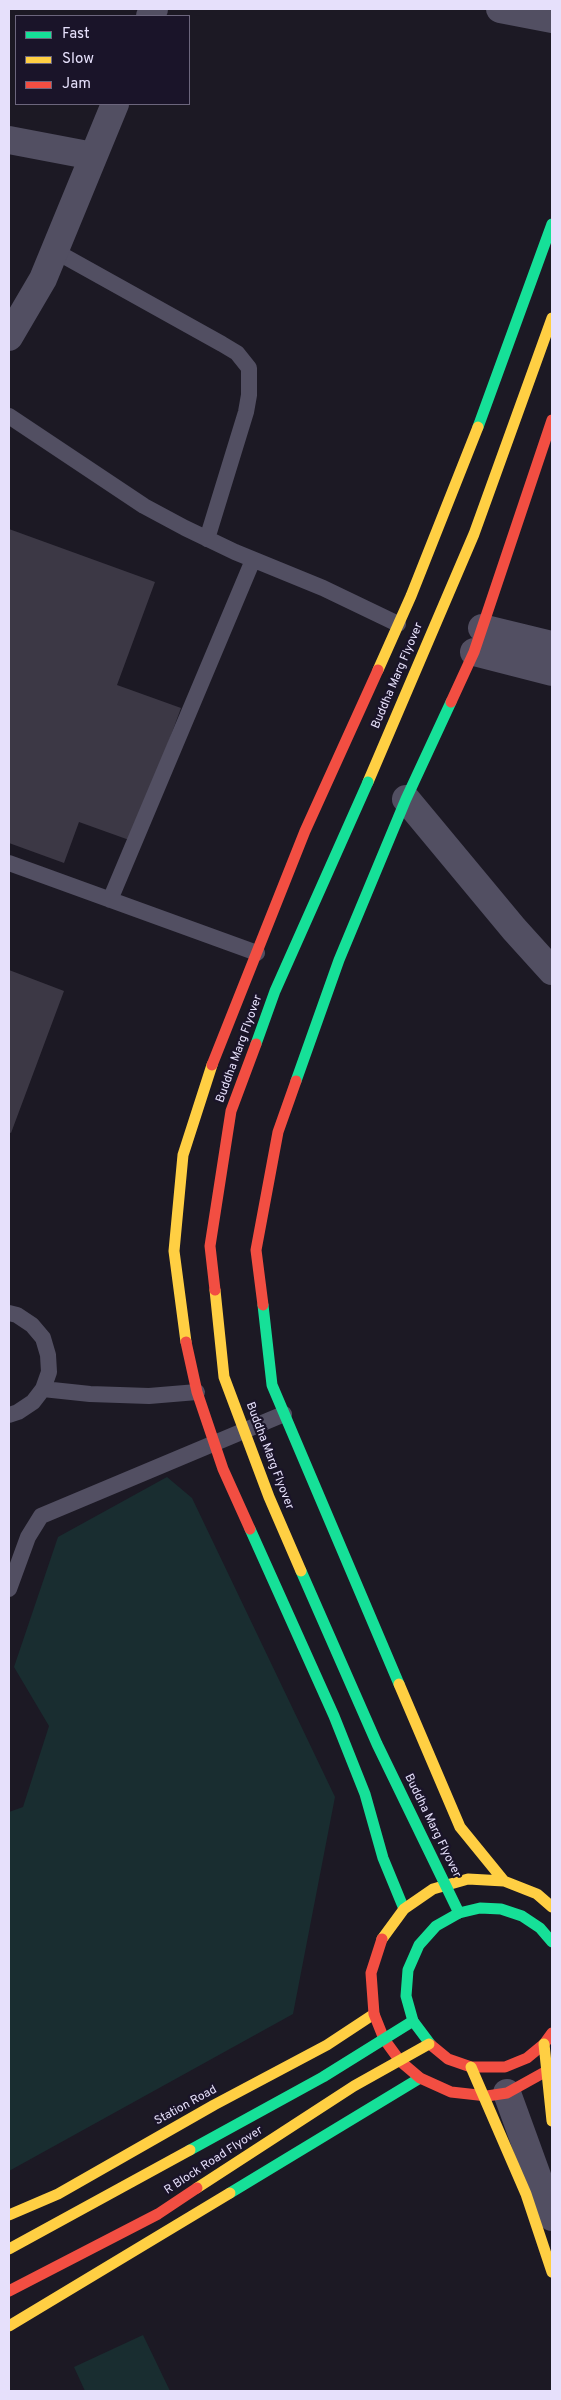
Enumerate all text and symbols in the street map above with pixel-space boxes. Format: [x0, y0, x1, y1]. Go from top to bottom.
legend [15, 15, 190, 105]
text: Fast [62, 25, 90, 44]
text: Slow [62, 50, 94, 69]
text: Jam [62, 75, 91, 94]
street label: Buddha Marg Flyover [369, 621, 427, 731]
street label: Buddha Marg Flyover [214, 993, 266, 1105]
street label: Buddha Marg Flyover [242, 1400, 296, 1512]
street label: Buddha Marg Flyover [401, 1772, 463, 1880]
street label: Station Road [152, 2083, 220, 2129]
street label: R Block Road Flyover [162, 2124, 266, 2198]

